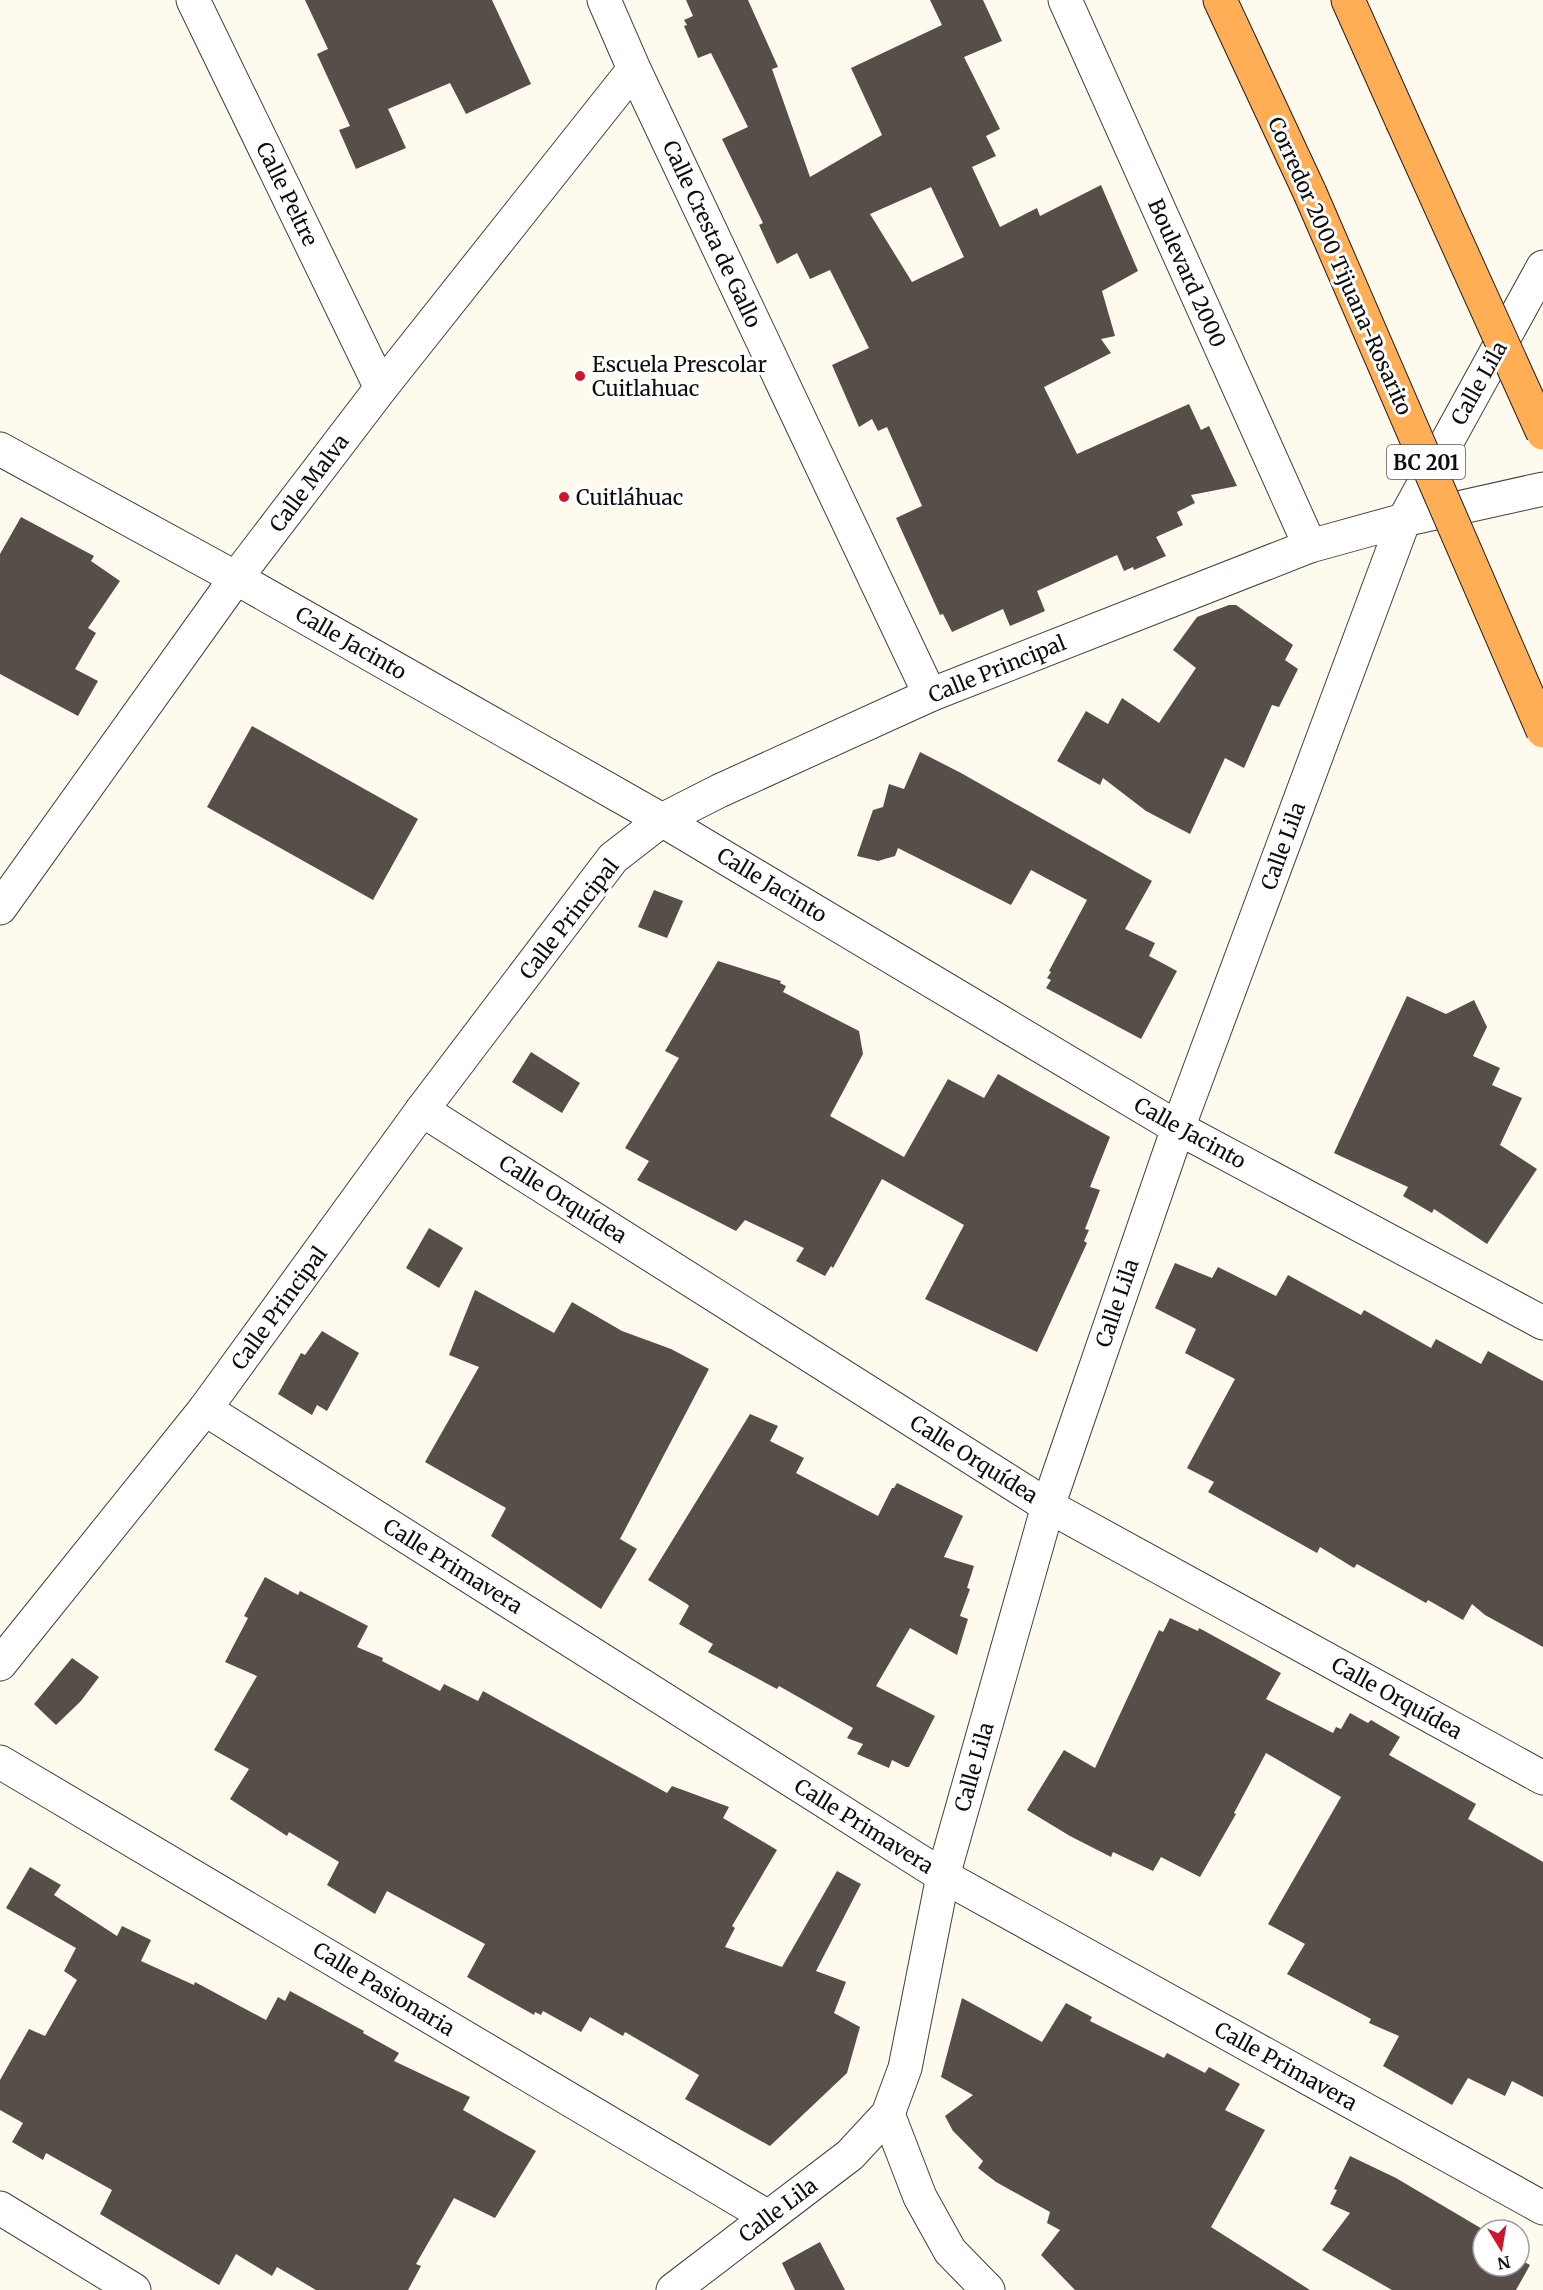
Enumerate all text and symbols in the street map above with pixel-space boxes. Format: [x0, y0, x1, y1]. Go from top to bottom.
street label: Corredor 2000 Tijuana-Rosarito [1262, 113, 1418, 419]
street label: Calle Cresta de Gallo [657, 136, 767, 332]
street label: Calle Peltre [250, 137, 324, 251]
street label: Boulevard 2000 [1142, 194, 1232, 352]
street label: Calle Lila [1445, 336, 1513, 430]
place label: Escuela Prescolar Cuitlahuac [592, 351, 767, 402]
marker: Escuela Prescolar Cuitlahuac [573, 369, 587, 383]
street label: Calle Malva [263, 429, 355, 537]
road number: BC 201 [1387, 445, 1465, 479]
place label: Cuitláhuac [576, 484, 683, 511]
marker: Cuitláhuac [557, 490, 571, 504]
street label: Calle Jacinto [291, 600, 411, 686]
street label: Calle Principal [924, 629, 1070, 709]
street label: Calle Lila [1255, 798, 1311, 894]
street label: Calle Jacinto [712, 842, 832, 928]
street label: Calle Principal [513, 853, 625, 985]
street label: Calle Jacinto [1129, 1091, 1251, 1175]
street label: Calle Orquídea [494, 1149, 632, 1249]
street label: Calle Principal [225, 1241, 333, 1375]
street label: Calle Lila [1089, 1255, 1145, 1351]
street label: Calle Orquídea [905, 1409, 1043, 1509]
street label: Calle Primavera [378, 1512, 528, 1620]
street label: Calle Orquídea [1327, 1651, 1467, 1745]
street label: Calle Lila [948, 1719, 1000, 1815]
street label: Calle Primavera [789, 1772, 939, 1880]
street label: Calle Pasionaria [308, 1936, 460, 2042]
street label: Calle Primavera [1210, 2016, 1362, 2116]
street label: Calle Lila [733, 2172, 823, 2248]
north arrow [1471, 2218, 1531, 2278]
text: N [1495, 2252, 1512, 2274]

